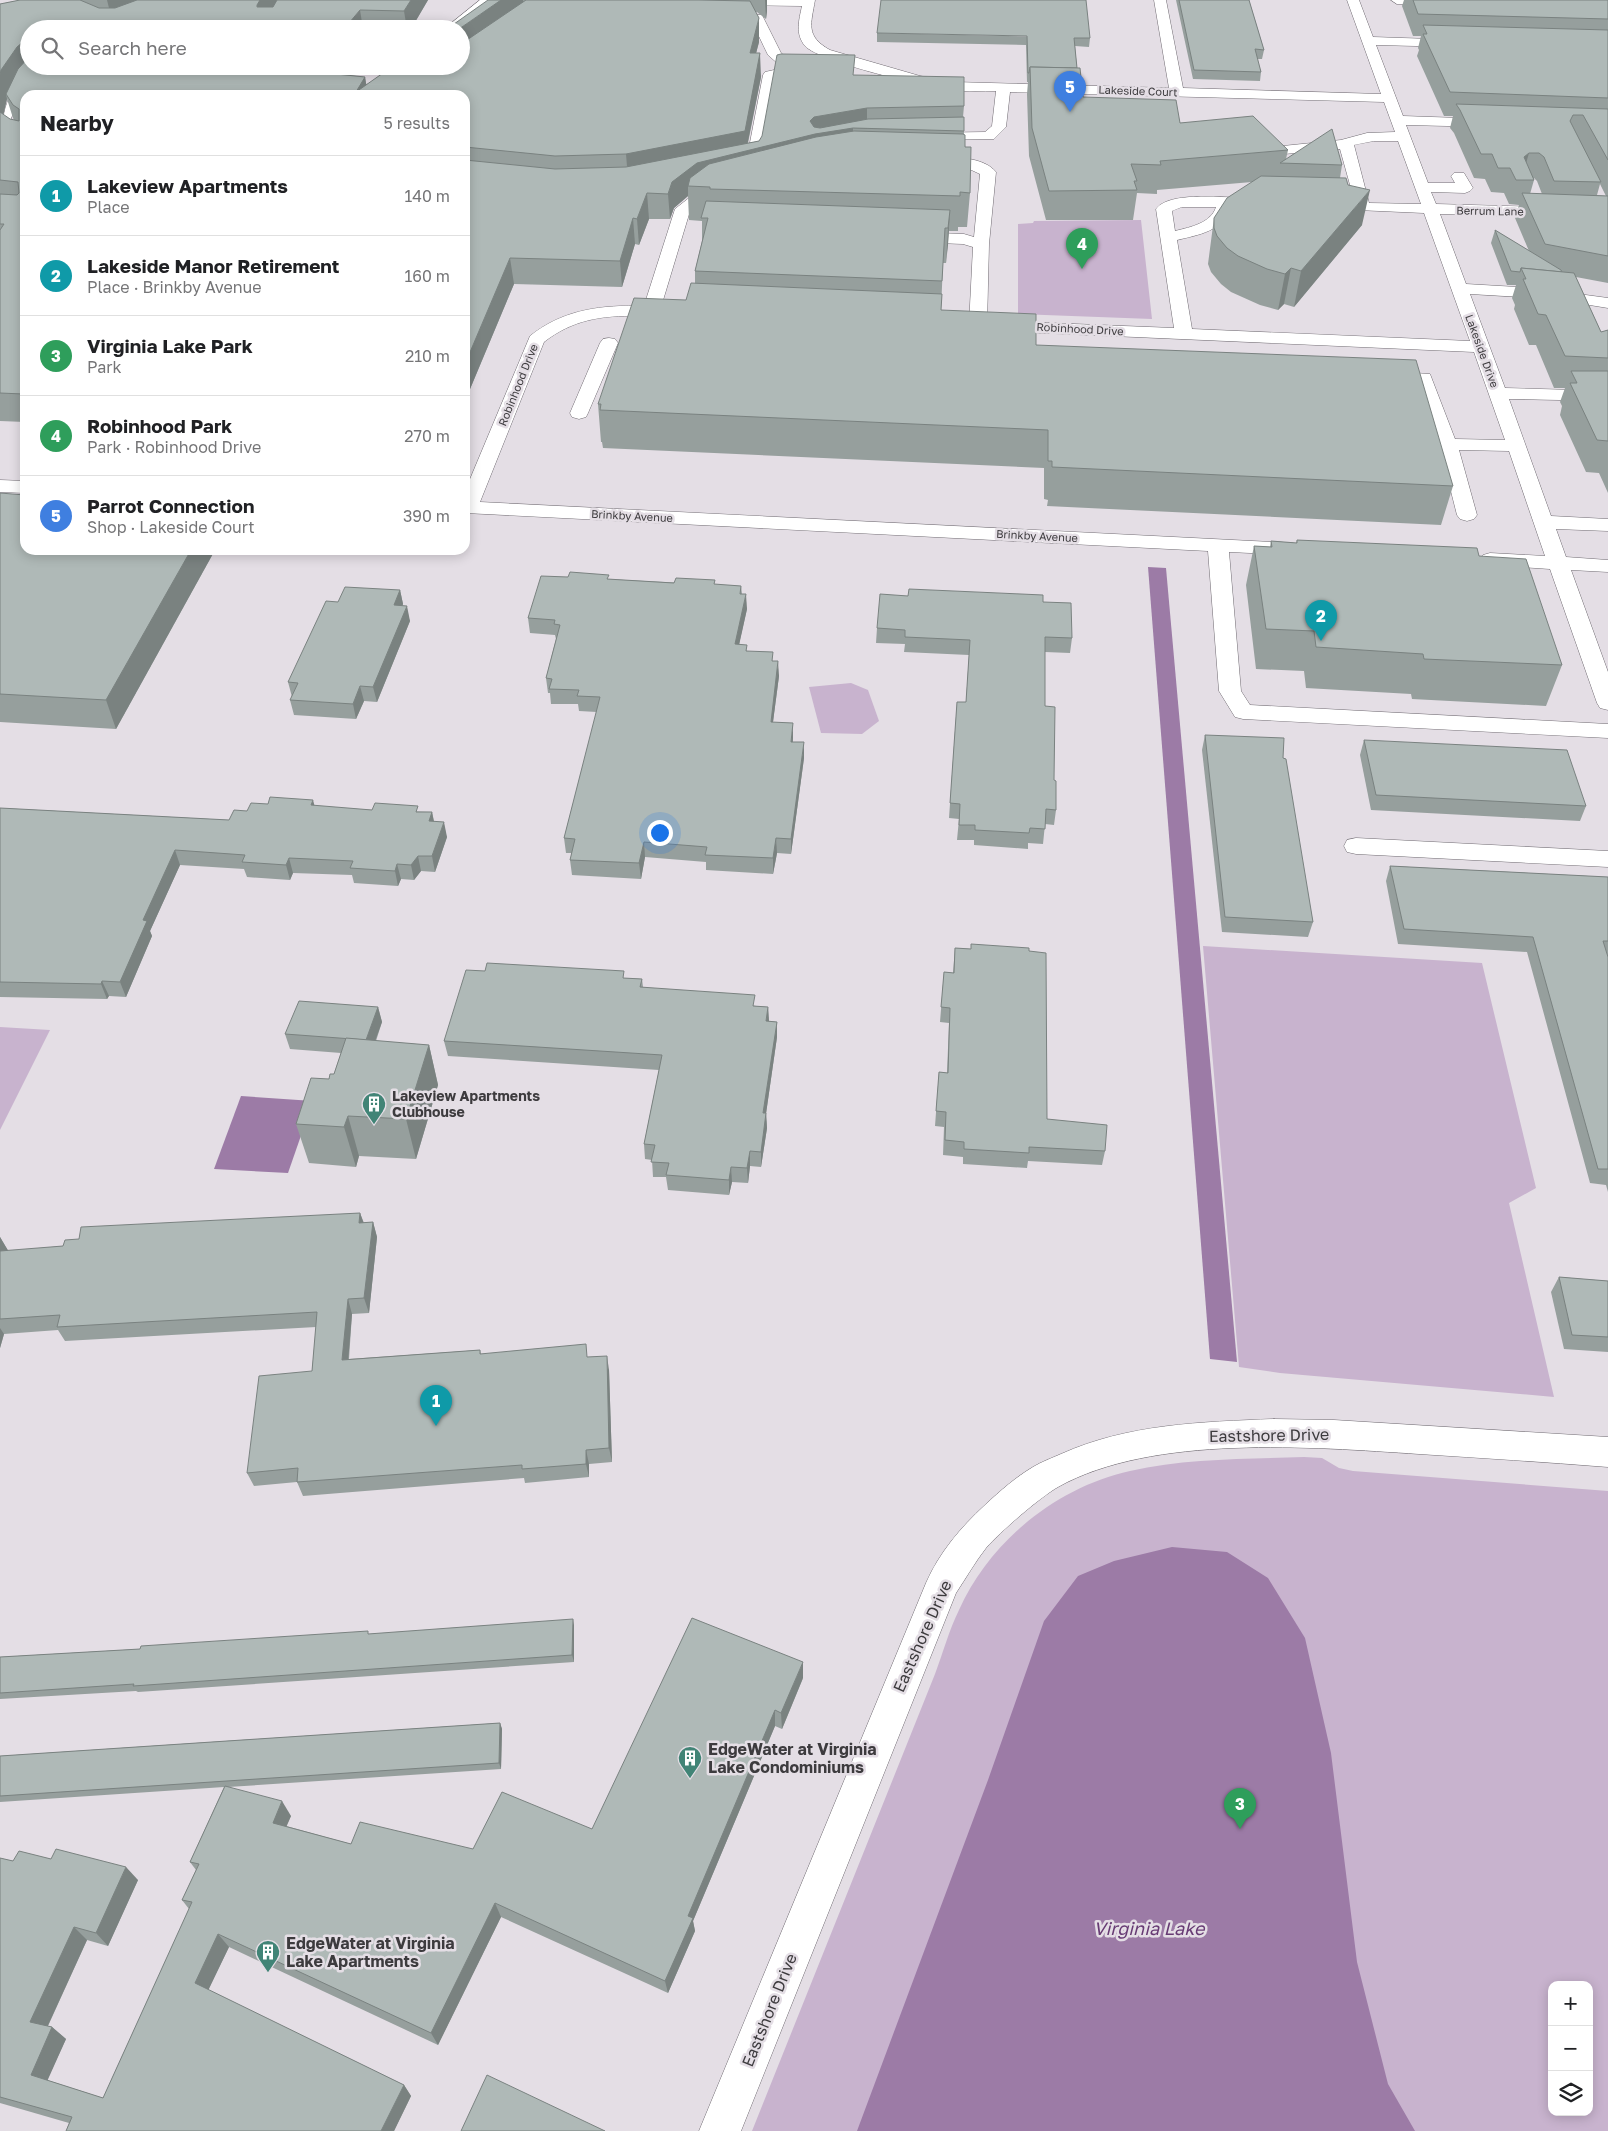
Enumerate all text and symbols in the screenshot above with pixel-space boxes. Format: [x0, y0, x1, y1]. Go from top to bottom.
search box [20, 20, 470, 75]
icon: search [38, 34, 66, 62]
text: Search here [78, 36, 187, 59]
pin: 5 [1054, 71, 1086, 112]
street label: Lakeside Court [1098, 83, 1178, 98]
text: Nearby [40, 110, 114, 136]
text: 5 results [384, 113, 450, 133]
text: Lakeview Apartments [87, 174, 288, 197]
text: 1 [52, 186, 60, 206]
text: 140 m [404, 186, 450, 206]
text: Place [87, 197, 130, 217]
street label: Berrum Lane [1456, 203, 1524, 218]
pin: 4 [1066, 228, 1098, 269]
text: Lakeside Manor Retirement [87, 254, 339, 277]
text: 2 [51, 266, 61, 286]
text: 160 m [404, 266, 450, 286]
text: Place · Brinkby Avenue [87, 277, 262, 297]
street label: Lakeside Drive [1463, 312, 1502, 389]
street label: Robinhood Drive [1036, 320, 1124, 337]
text: Virginia Lake Park [87, 334, 253, 357]
street label: Robinhood Drive [495, 342, 540, 428]
text: 3 [51, 346, 61, 366]
text: 210 m [405, 346, 450, 366]
text: Park [87, 357, 122, 377]
text: Robinhood Park [87, 414, 232, 437]
text: 4 [51, 426, 61, 446]
text: 270 m [404, 426, 450, 446]
text: Park · Robinhood Drive [87, 437, 261, 457]
text: Parrot Connection [87, 494, 254, 517]
text: 5 [51, 506, 61, 526]
text: 390 m [403, 506, 450, 526]
street label: Brinkby Avenue [591, 507, 673, 524]
text: Shop · Lakeside Court [87, 517, 255, 537]
street label: Brinkby Avenue [996, 527, 1078, 544]
pin: 2 [1305, 600, 1337, 641]
your location [647, 820, 673, 846]
place label: Lakeview Apartments Clubhouse [392, 1087, 540, 1120]
building icon: Lakeview Apartments Clubhouse [361, 1091, 387, 1125]
pin: 1 [420, 1385, 452, 1426]
street label: Eastshore Drive [1209, 1424, 1329, 1446]
street label: Eastshore Drive [888, 1577, 956, 1695]
place label: EdgeWater at Virginia Lake Condominiums [708, 1739, 877, 1777]
building icon: EdgeWater at Virginia Lake Condominiums [677, 1745, 703, 1779]
pin: 3 [1224, 1788, 1256, 1829]
water label: Virginia Lake [1093, 1917, 1206, 1939]
place label: EdgeWater at Virginia Lake Apartments [286, 1933, 455, 1971]
building icon: EdgeWater at Virginia Lake Apartments [255, 1939, 281, 1973]
street label: Eastshore Drive [737, 1950, 801, 2070]
map controls [1548, 1981, 1593, 2116]
button: + [1548, 1981, 1593, 2026]
button: − [1548, 2026, 1593, 2071]
button: layers [1548, 2071, 1593, 2116]

